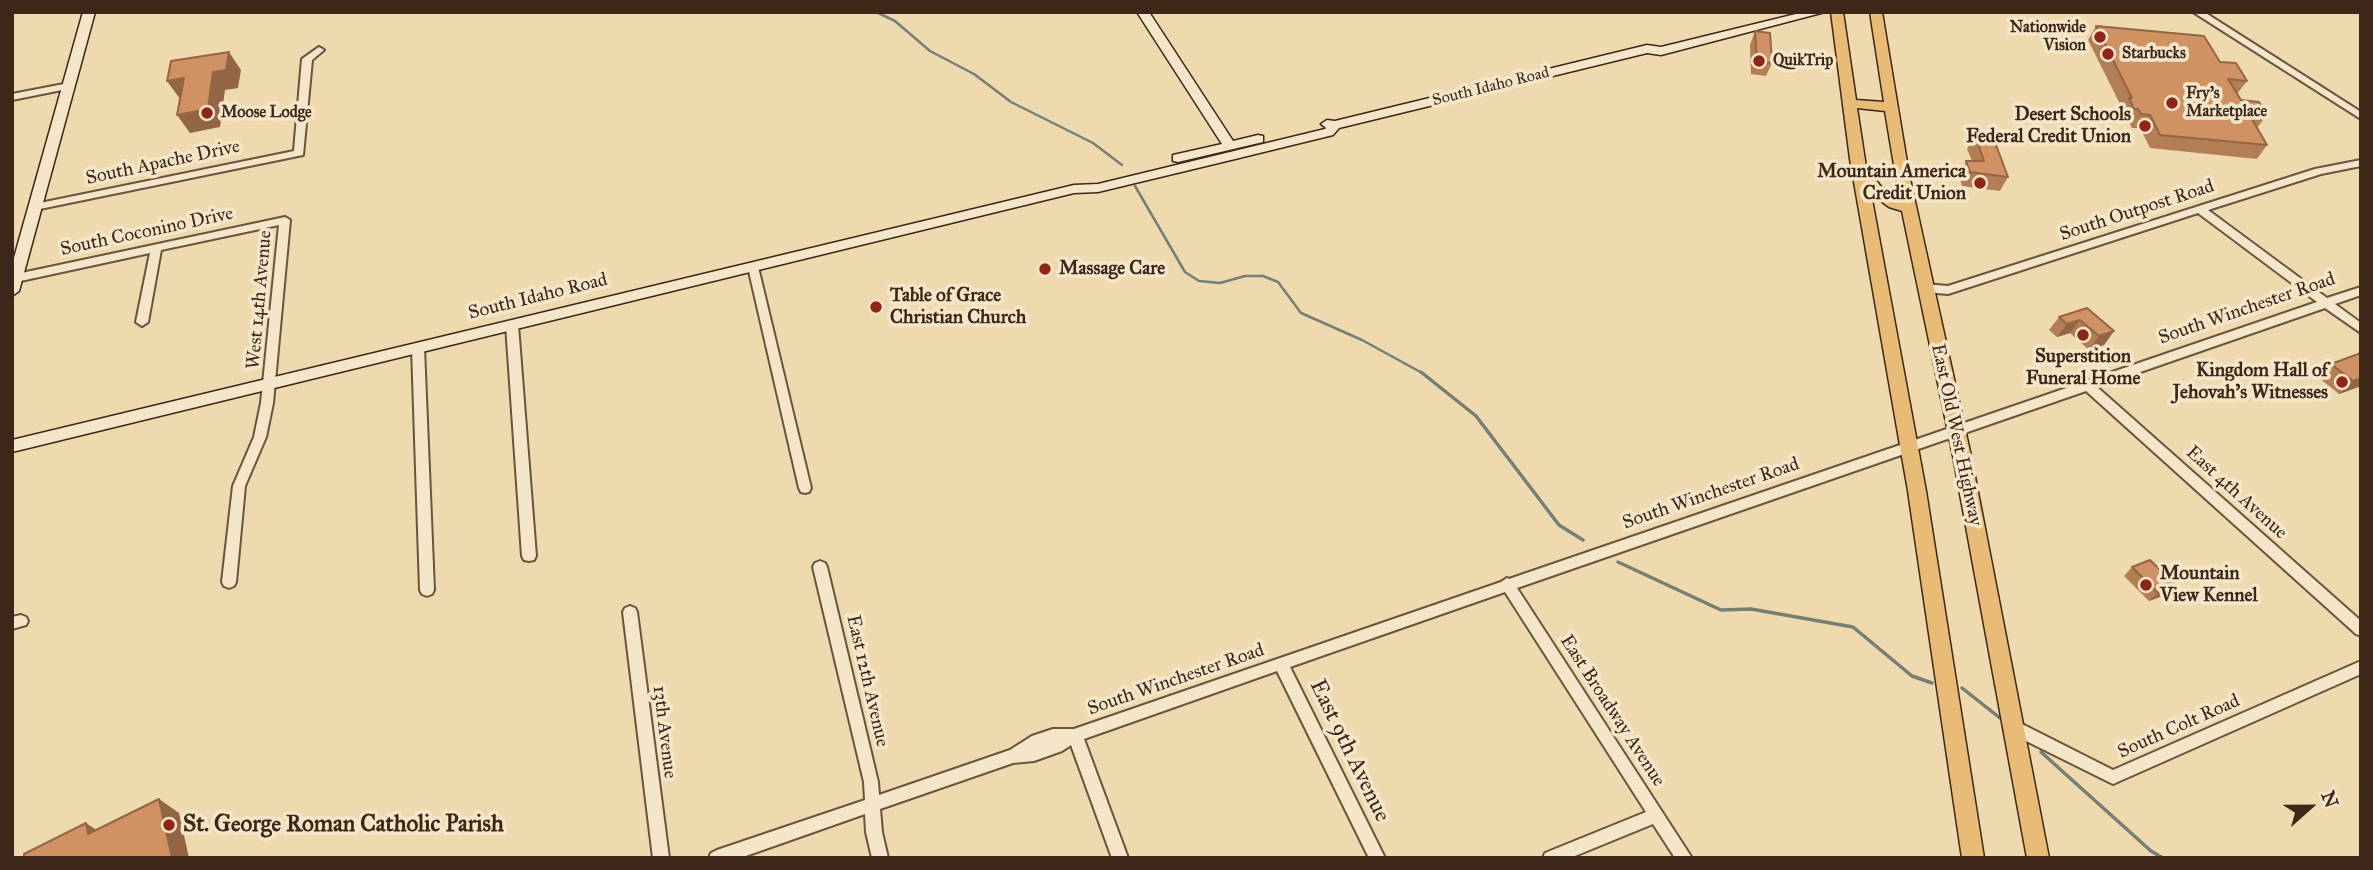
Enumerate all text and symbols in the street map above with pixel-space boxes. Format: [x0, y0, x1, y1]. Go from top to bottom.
place label: Nationwide Vision [2010, 18, 2086, 56]
marker: Nationwide Vision [2092, 29, 2108, 45]
place label: Starbucks [2122, 44, 2186, 64]
marker: Starbucks [2100, 46, 2116, 62]
place label: QuikTrip [1773, 51, 1833, 71]
marker: QuikTrip [1751, 53, 1767, 69]
street label: South Idaho Road [1431, 63, 1551, 111]
place label: Fry's Marketplace [2186, 84, 2267, 122]
marker: Fry's Marketplace [2164, 95, 2180, 111]
place label: Moose Lodge [221, 103, 312, 123]
place label: Desert Schools Federal Credit Union [1966, 104, 2131, 148]
marker: Moose Lodge [199, 105, 215, 121]
marker: Desert Schools Federal Credit Union [2137, 118, 2153, 134]
street label: South Apache Drive [84, 136, 242, 190]
place label: Mountain America Credit Union [1817, 161, 1966, 205]
marker: Mountain America Credit Union [1972, 175, 1988, 191]
street label: South Outpost Road [2057, 175, 2217, 247]
street label: South Coconino Drive [59, 203, 235, 261]
street label: West 14th Avenue [243, 230, 277, 370]
place label: Massage Care [1059, 258, 1165, 280]
marker: Massage Care [1037, 261, 1053, 277]
street label: South Winchester Road [2156, 268, 2338, 350]
street label: South Idaho Road [466, 269, 610, 325]
place label: Table of Grace Christian Church [890, 285, 1026, 329]
marker: Table of Grace Christian Church [868, 299, 884, 315]
marker: Superstition Funeral Home [2075, 327, 2091, 343]
street label: East Old West Highway [1926, 342, 1986, 528]
place label: Superstition Funeral Home [2026, 346, 2140, 390]
place label: Kingdom Hall of Jehovah's Witnesses [2173, 360, 2328, 404]
marker: Kingdom Hall of Jehovah's Witnesses [2334, 374, 2350, 390]
street label: East 4th Avenue [2181, 442, 2291, 544]
street label: South Winchester Road [1620, 453, 1802, 535]
place label: Mountain View Kennel [2160, 563, 2258, 607]
marker: Mountain View Kennel [2138, 577, 2154, 593]
street label: East 12th Avenue [841, 613, 893, 749]
street label: East Broadway Avenue [1554, 631, 1670, 791]
street label: South Winchester Road [1085, 639, 1267, 721]
street label: East 9th Avenue [1303, 675, 1395, 827]
street label: 13th Avenue [647, 684, 681, 780]
street label: South Colt Road [2114, 690, 2244, 764]
north arrow [2275, 772, 2345, 842]
text: N [2316, 788, 2344, 811]
place label: St. George Roman Catholic Parish [183, 811, 504, 839]
marker: St. George Roman Catholic Parish [161, 817, 177, 833]

